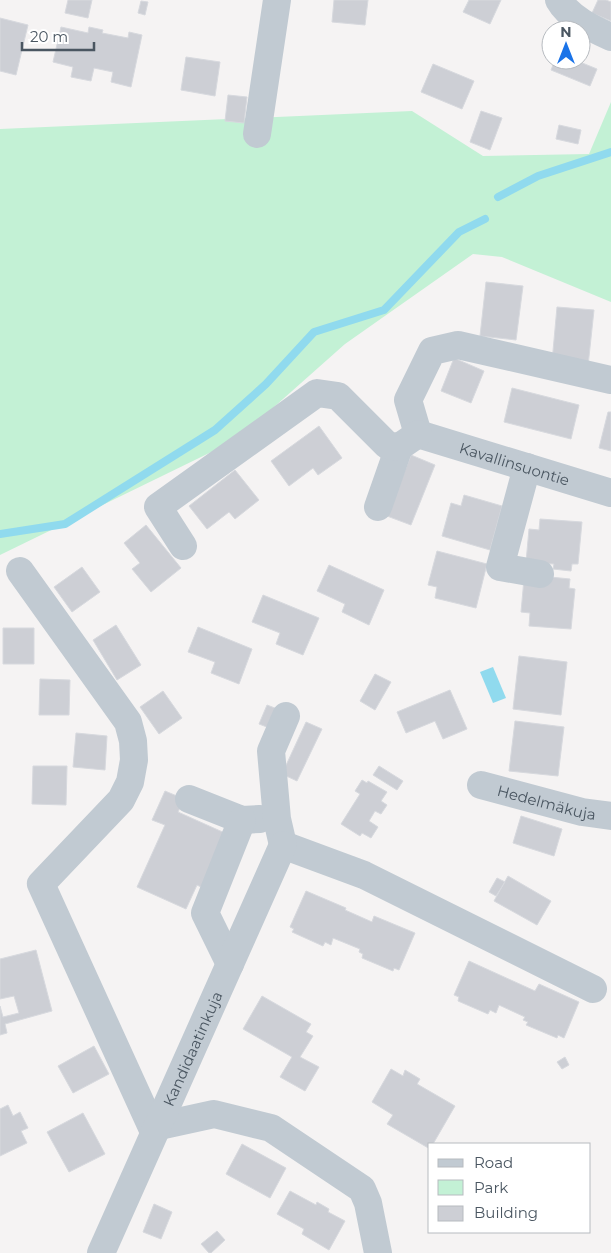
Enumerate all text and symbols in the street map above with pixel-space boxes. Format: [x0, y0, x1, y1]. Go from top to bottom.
scale bar [22, 20, 95, 52]
north arrow [541, 20, 591, 70]
text: N [560, 23, 572, 41]
text: 20 m [30, 27, 68, 46]
street label: Kavallinsuontie [457, 438, 572, 489]
street label: Hedelmäkuja [495, 780, 597, 823]
street label: Kandidaatinkuja [158, 988, 226, 1109]
legend [428, 1143, 591, 1233]
text: Road [474, 1153, 513, 1172]
text: Park [474, 1178, 508, 1197]
text: Building [474, 1203, 538, 1222]

